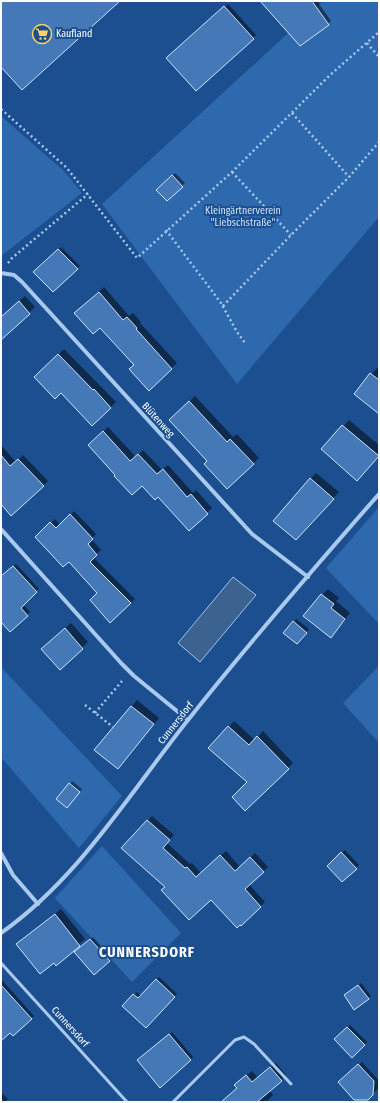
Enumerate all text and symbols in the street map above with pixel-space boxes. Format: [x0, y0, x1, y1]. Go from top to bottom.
supermarket icon: Kaufland [31, 23, 53, 45]
place label: Kaufland [56, 28, 92, 40]
park label: Kleingärtnerverein "Liebschstraße" [205, 205, 281, 229]
street label: Blütenweg [139, 400, 177, 440]
street label: Cunnersdorf [156, 699, 197, 747]
district label: CUNNERSDORF [99, 944, 195, 961]
street label: Cunnersdorf [49, 1004, 92, 1050]

